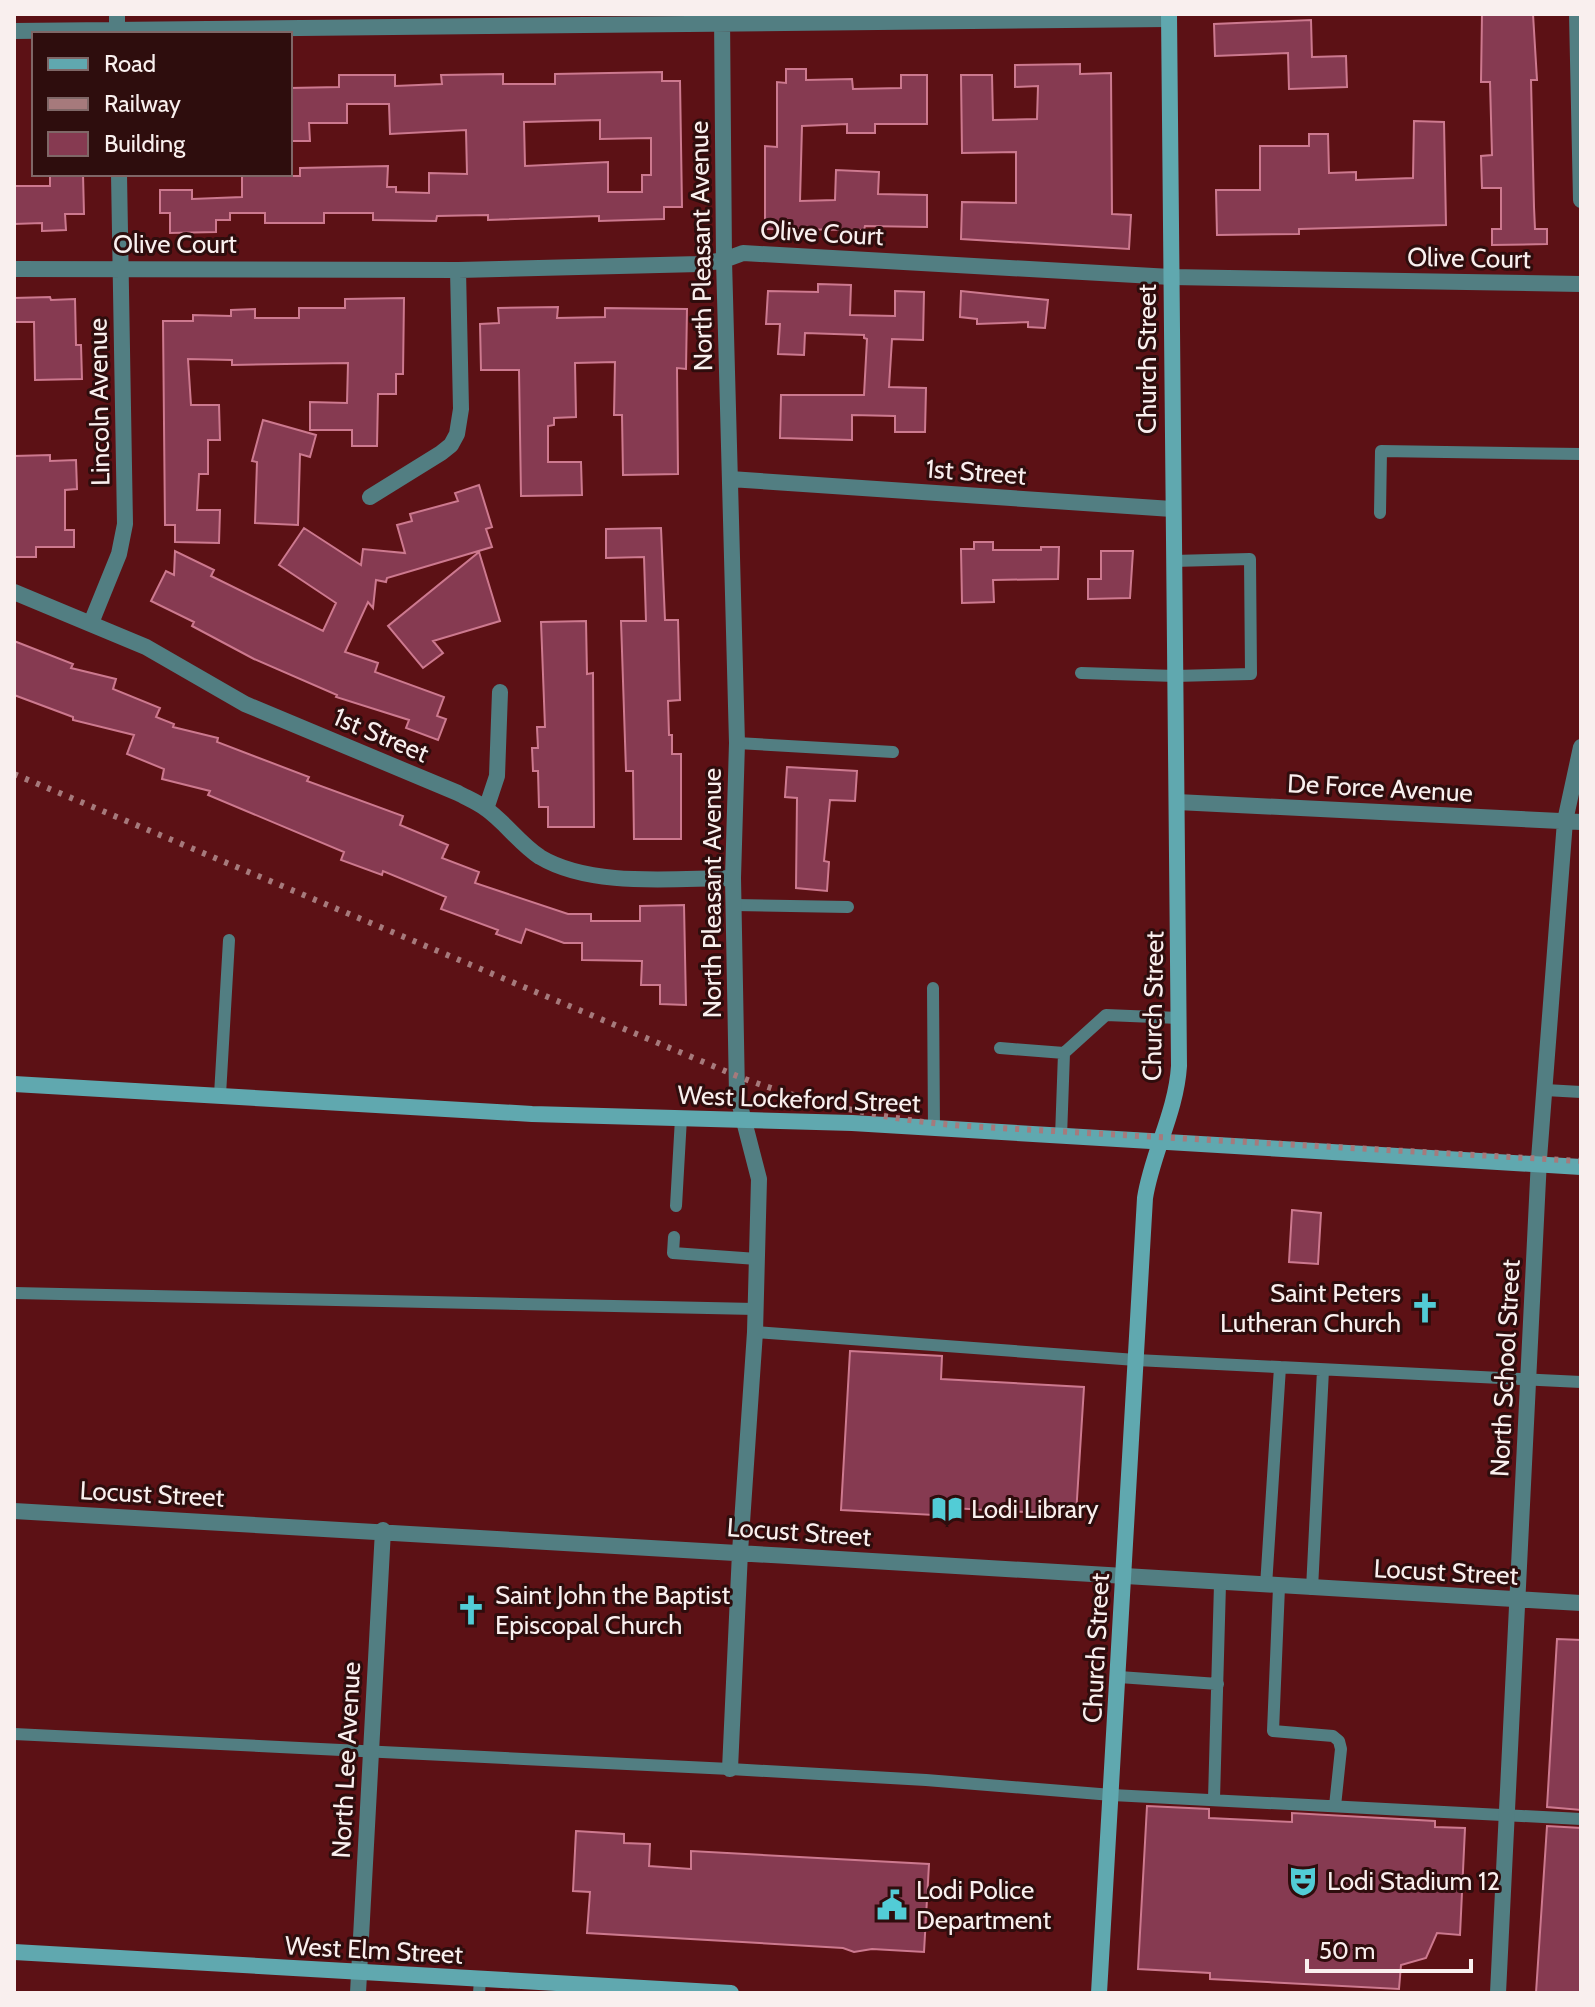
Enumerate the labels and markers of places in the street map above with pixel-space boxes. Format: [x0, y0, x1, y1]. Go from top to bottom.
place label: Saint Peters Lutheran Church [1220, 1277, 1401, 1339]
church icon: Saint Peters Lutheran Church [1408, 1291, 1442, 1325]
library icon: Lodi Library [930, 1492, 964, 1526]
place label: Lodi Library [971, 1493, 1099, 1525]
place label: Saint John the Baptist Episcopal Church [495, 1579, 731, 1641]
church icon: Saint John the Baptist Episcopal Church [454, 1593, 488, 1627]
theatre icon: Lodi Stadium 12 [1286, 1864, 1320, 1898]
place label: Lodi Stadium 12 [1327, 1865, 1500, 1897]
place label: Lodi Police Department [916, 1874, 1051, 1936]
public building icon: Lodi Police Department [875, 1888, 909, 1922]

